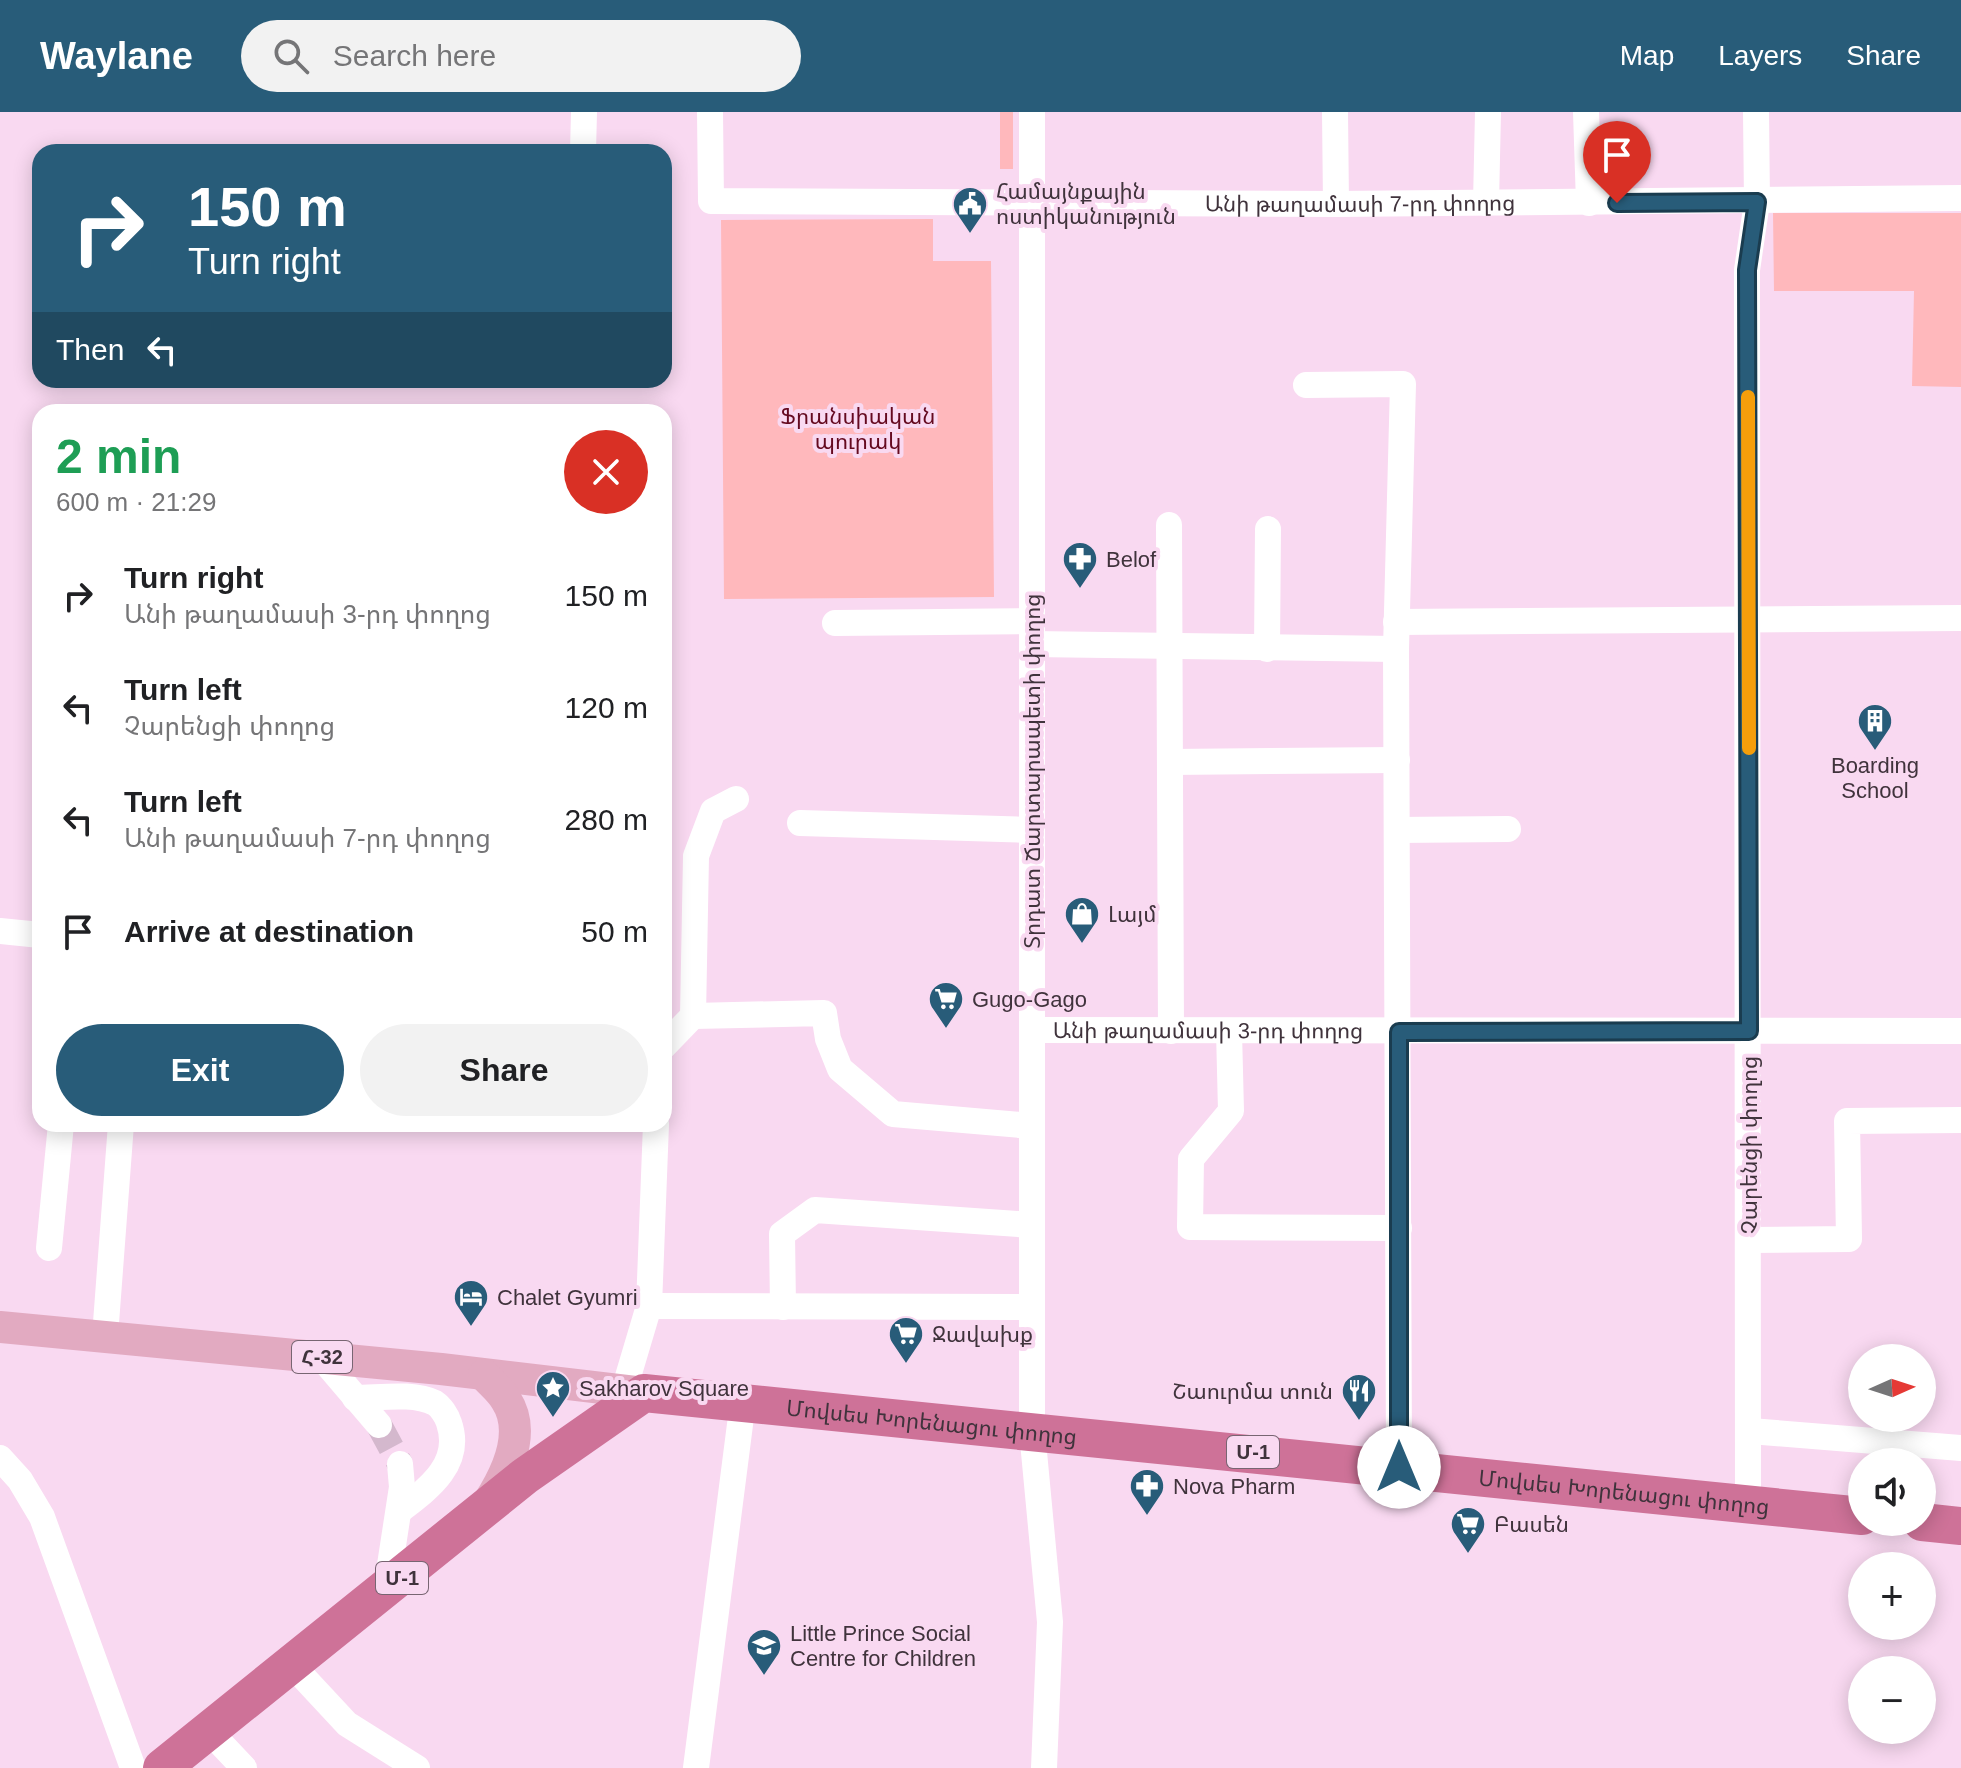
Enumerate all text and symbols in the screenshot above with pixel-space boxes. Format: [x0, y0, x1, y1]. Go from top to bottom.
search box [241, 20, 801, 92]
icon: search [269, 34, 313, 78]
text: Waylane [40, 35, 193, 77]
text: Search here [333, 39, 496, 72]
text: Map [1620, 40, 1674, 71]
text: Layers [1718, 40, 1802, 71]
text: Share [1846, 40, 1921, 71]
pin [1583, 121, 1651, 203]
icon: arrive [1595, 133, 1639, 177]
text: 150 m [188, 175, 347, 238]
icon: right [56, 176, 160, 280]
place label: Համայնքային ոստիկանություն [996, 179, 1176, 229]
public building icon: Համայնքային ոստիկանություն [951, 185, 989, 235]
street label: Անի թաղամասի 7-րդ փողոց [1205, 190, 1515, 217]
text: Turn right [188, 241, 341, 282]
icon: left [140, 328, 184, 372]
text: Then [56, 333, 124, 366]
park label: Ֆրանսիական պուրակ [781, 404, 936, 454]
text: 2 min [56, 430, 181, 483]
button: close [564, 430, 648, 514]
text: 600 m · 21:29 [56, 487, 216, 517]
pharmacy icon: Belof [1061, 540, 1099, 590]
place label: Belof [1106, 547, 1157, 572]
text: Turn right [124, 561, 263, 594]
icon: right [56, 574, 100, 618]
text: 150 m [565, 579, 648, 612]
street label: Տրդատ Ճարտարապետի փողոց [1020, 594, 1045, 948]
text: Անի թաղամասի 3-րդ փողոց [124, 599, 491, 629]
text: Turn left [124, 673, 242, 706]
icon: left [56, 686, 100, 730]
text: 120 m [565, 691, 648, 724]
building icon: Boarding School [1856, 702, 1894, 752]
text: Չարենցի փողոց [124, 711, 335, 741]
place label: Boarding School [1831, 753, 1919, 803]
text: Turn left [124, 785, 242, 818]
icon: left [56, 798, 100, 842]
text: 280 m [565, 803, 648, 836]
text: Անի թաղամասի 7-րդ փողոց [124, 823, 491, 853]
shop icon: Լայմ [1063, 895, 1101, 945]
place label: Լայմ [1108, 902, 1156, 927]
icon: arrive [56, 910, 100, 954]
text: Arrive at destination [124, 915, 414, 948]
text: 50 m [581, 915, 648, 948]
supermarket icon: Gugo-Gago [927, 980, 965, 1030]
place label: Gugo-Gago [972, 987, 1087, 1012]
street label: Անի թաղամասի 3-րդ փողոց [1053, 1018, 1363, 1043]
button: Exit [56, 1024, 344, 1116]
button: Share [360, 1024, 648, 1116]
street label: Չարենցի փողոց [1737, 1056, 1762, 1234]
hotel icon: Chalet Gyumri [452, 1278, 490, 1328]
place label: Chalet Gyumri [497, 1285, 638, 1310]
supermarket icon: Ջավախք [887, 1315, 925, 1365]
place label: Ջավախք [932, 1322, 1033, 1347]
road number: Հ-32 [292, 1341, 352, 1373]
north arrow [1848, 1344, 1936, 1432]
map controls [1848, 1344, 1936, 1744]
place icon: Sakharov Square [534, 1369, 572, 1419]
restaurant icon: Շաուրմա տուն [1340, 1372, 1378, 1422]
place label: Sakharov Square [579, 1376, 749, 1401]
place label: Շաուրմա տուն [1172, 1379, 1333, 1404]
street label: Մովսես Խորենացու փողոց [785, 1395, 1078, 1449]
position arrow [1357, 1425, 1441, 1509]
road number: Մ-1 [1227, 1436, 1279, 1468]
button: sound [1848, 1448, 1936, 1536]
street label: Մովսես Խորենացու փողոց [1477, 1465, 1771, 1519]
pharmacy icon: Nova Pharm [1128, 1467, 1166, 1517]
place label: Nova Pharm [1173, 1474, 1295, 1499]
supermarket icon: Բասեն [1449, 1505, 1487, 1555]
place label: Բասեն [1494, 1512, 1569, 1537]
button: + [1848, 1552, 1936, 1640]
road number: Մ-1 [376, 1562, 428, 1594]
place label: Little Prince Social Centre for Children [790, 1621, 976, 1671]
school or university icon: Little Prince Social Centre for Children [745, 1627, 783, 1677]
button: − [1848, 1656, 1936, 1744]

